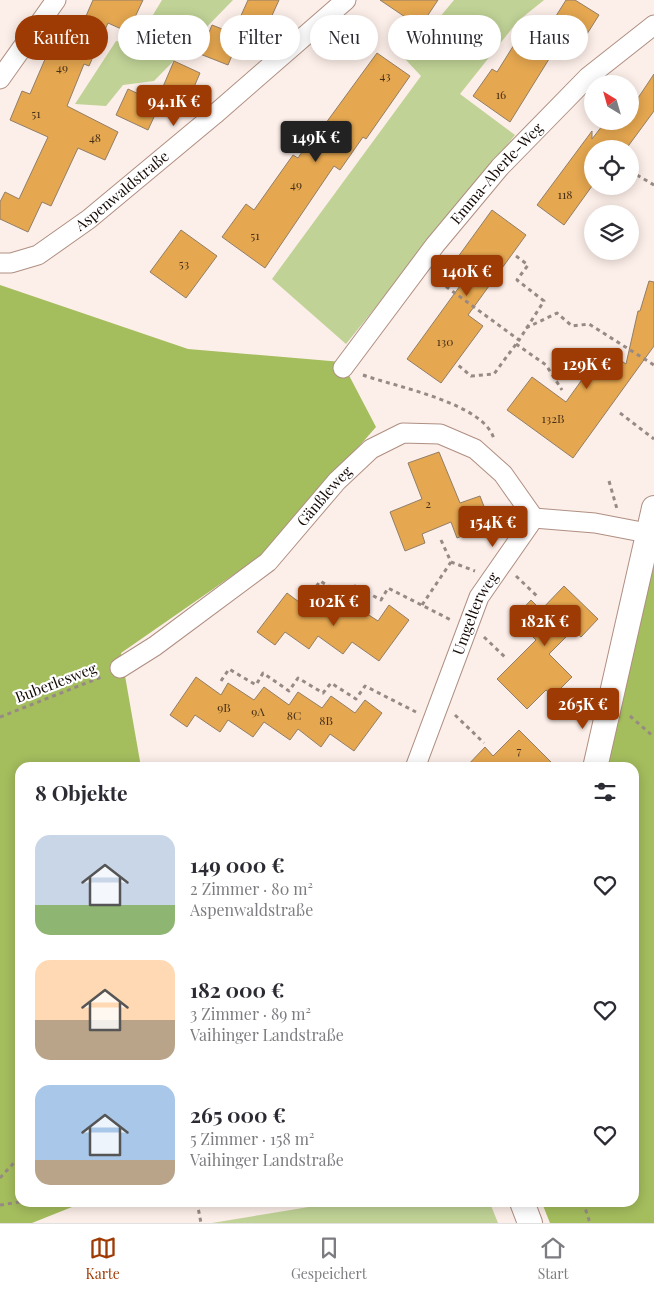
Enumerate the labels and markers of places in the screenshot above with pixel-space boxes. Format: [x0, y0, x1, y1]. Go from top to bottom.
pin: 94.1K € [128, 84, 220, 127]
pin: 149K € [275, 120, 357, 163]
pin: 140K € [426, 254, 508, 297]
pin: 129K € [546, 348, 628, 390]
pin: 154K € [452, 506, 534, 548]
pin: 102K € [293, 584, 375, 627]
pin: 182K € [504, 604, 586, 647]
pin: 265K € [542, 688, 624, 730]

